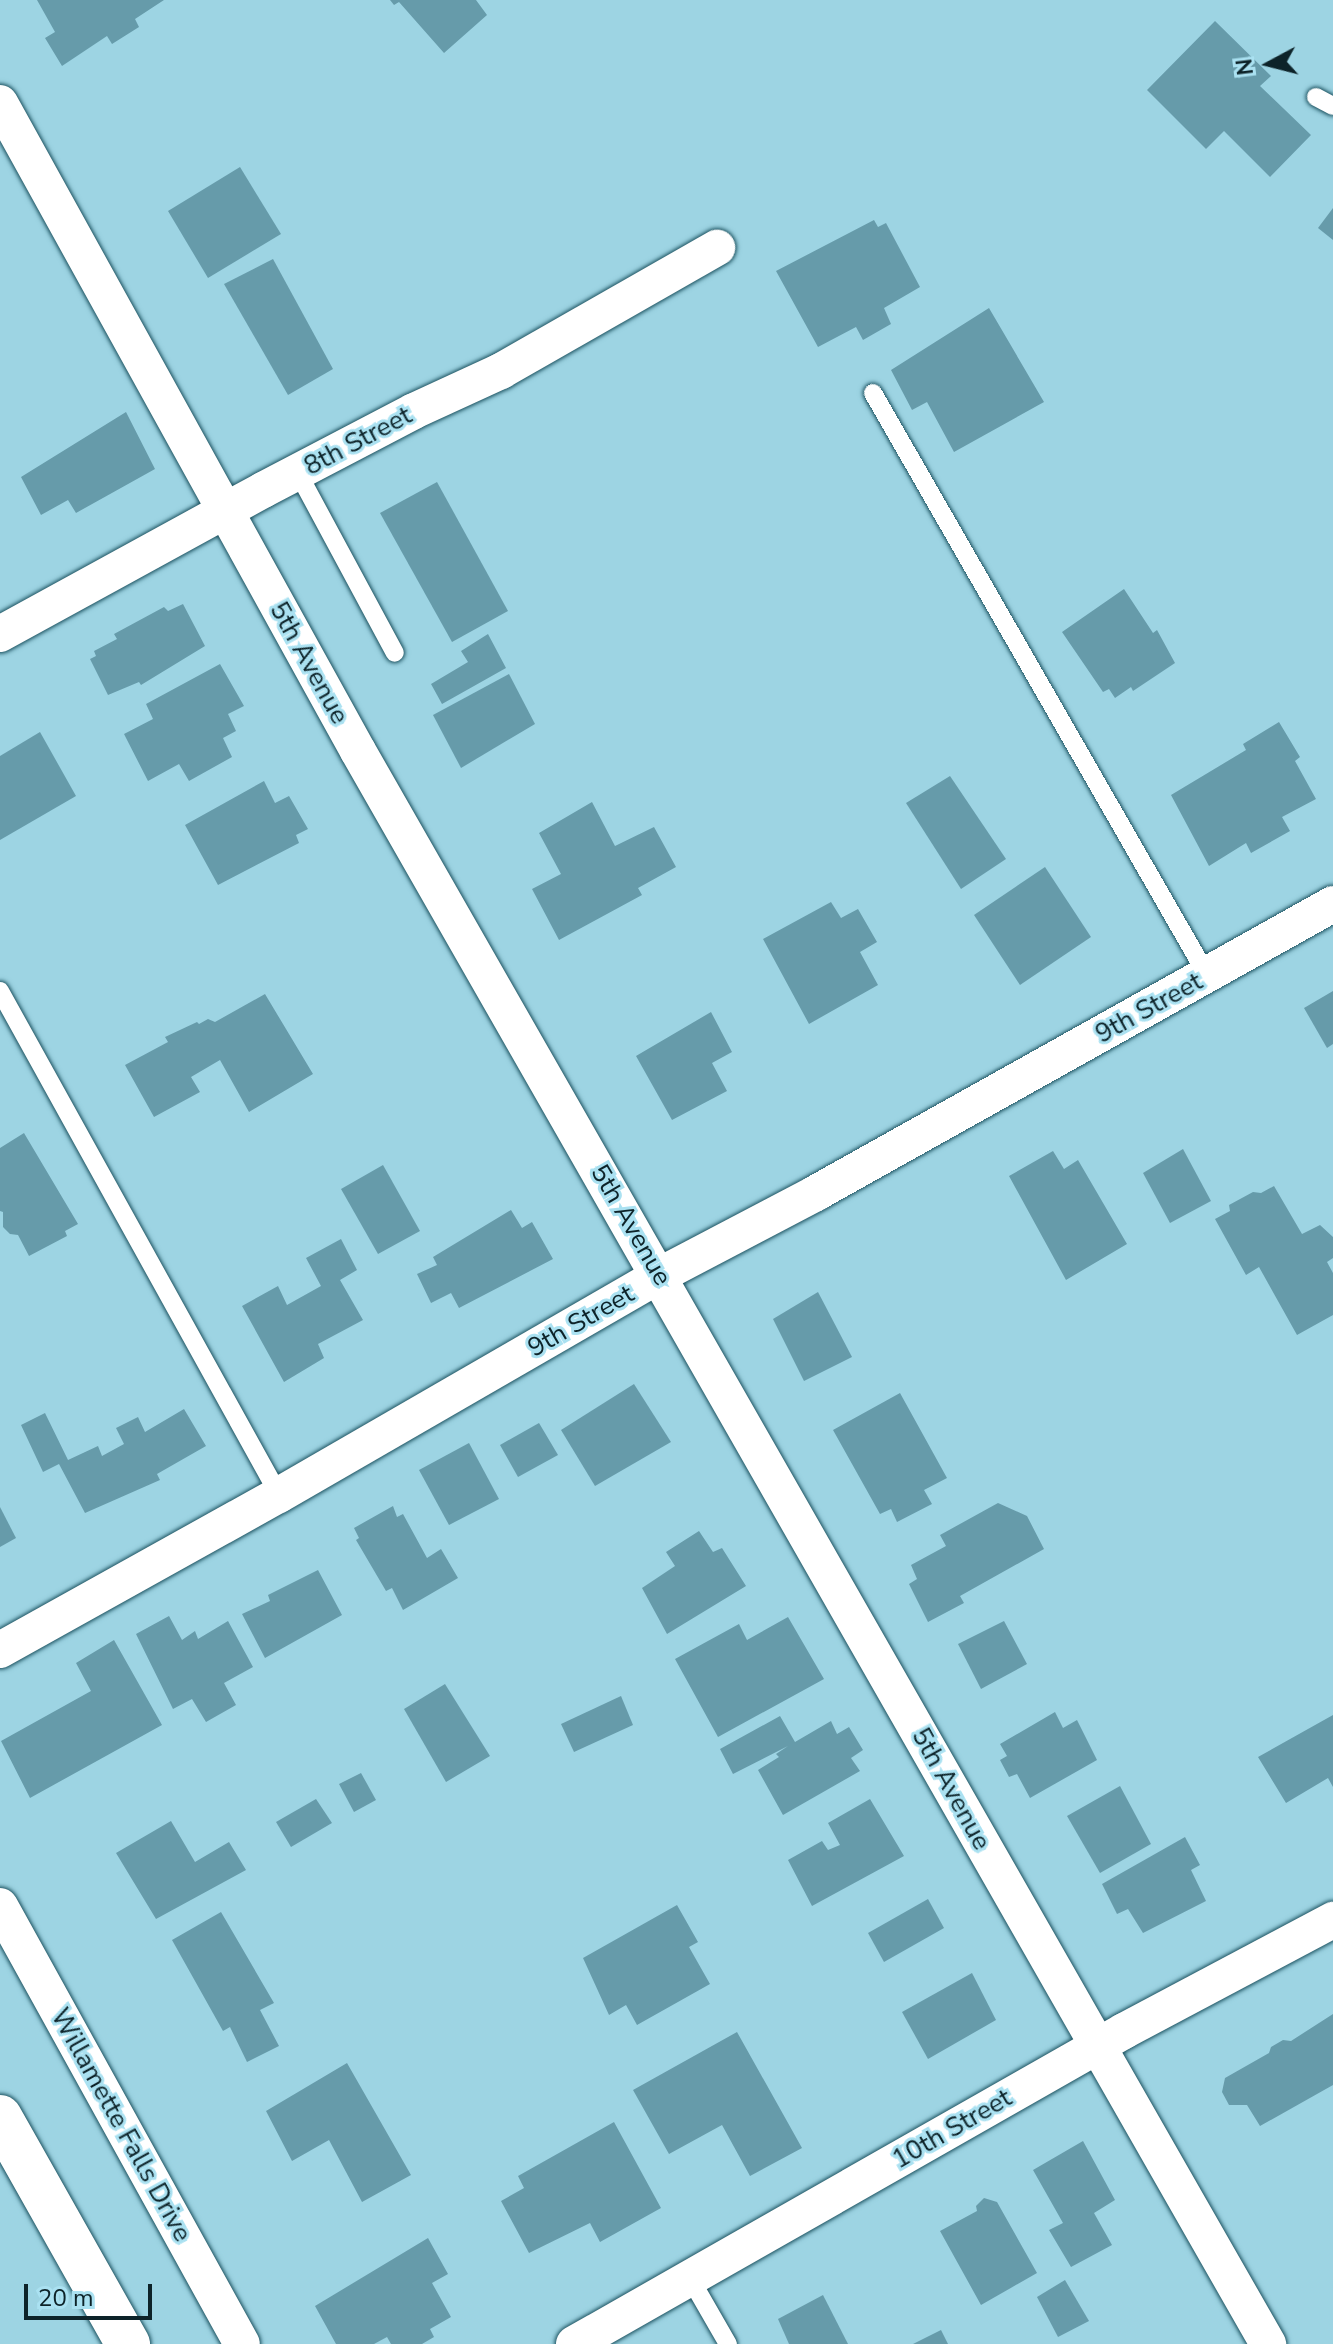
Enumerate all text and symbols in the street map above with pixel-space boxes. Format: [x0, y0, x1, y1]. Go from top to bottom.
north arrow [1229, 24, 1309, 104]
text: N [1229, 57, 1261, 77]
street label: 8th Street [299, 400, 417, 482]
street label: 5th Avenue [263, 597, 355, 729]
street label: 9th Street [1090, 966, 1208, 1050]
street label: 5th Avenue [584, 1159, 678, 1291]
street label: 9th Street [522, 1278, 640, 1364]
street label: 5th Avenue [905, 1723, 997, 1855]
street label: Willamette Falls Drive [44, 2003, 198, 2247]
street label: 10th Street [887, 2082, 1017, 2176]
scale bar [28, 2268, 156, 2318]
text: 20 m [38, 2282, 94, 2314]

